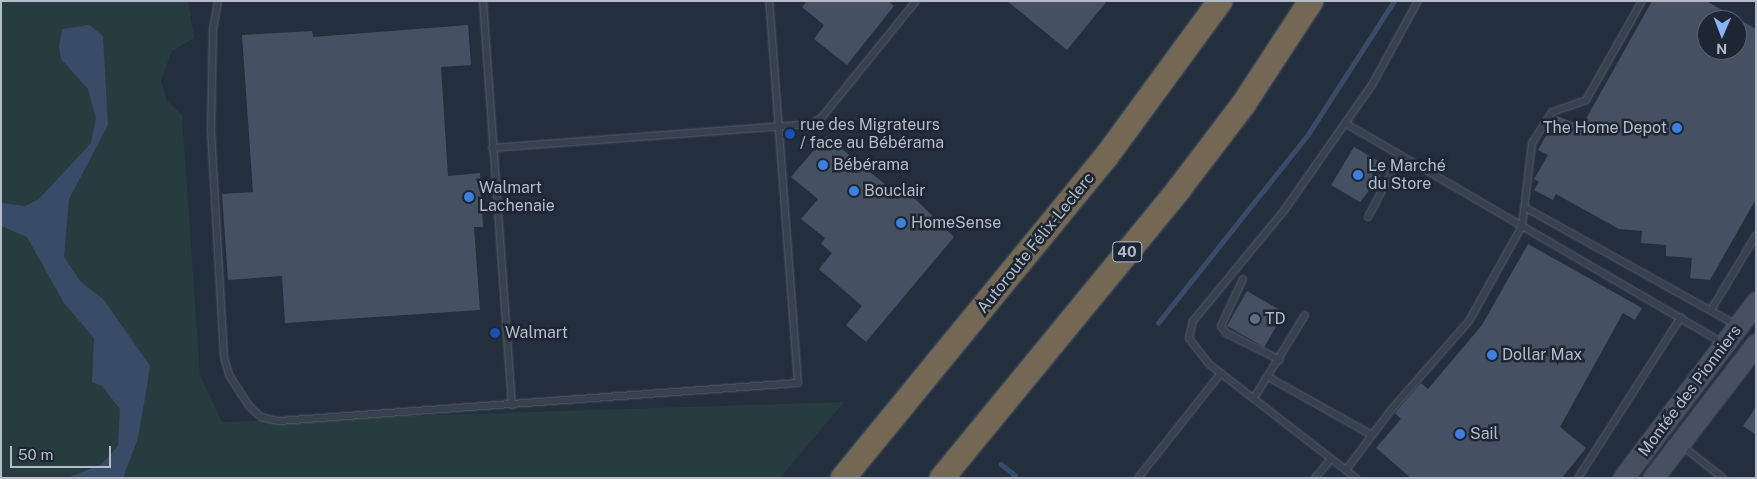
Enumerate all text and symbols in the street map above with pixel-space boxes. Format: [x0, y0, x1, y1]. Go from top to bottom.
north arrow [1697, 10, 1747, 60]
text: N [1716, 41, 1727, 57]
place label: rue des Migrateurs / face au Bébérama [800, 115, 944, 153]
place label: The Home Depot [1543, 118, 1667, 138]
marker: The Home Depot [1671, 122, 1683, 134]
marker: rue des Migrateurs / face au Bébérama [784, 128, 796, 140]
place label: Bébérama [833, 155, 909, 175]
place label: Le Marché du Store [1368, 156, 1446, 194]
marker: Bébérama [817, 159, 829, 171]
street label: Autoroute Félix-Leclerc [973, 169, 1099, 317]
marker: Le Marché du Store [1352, 169, 1364, 181]
place label: Walmart Lachenaie [479, 178, 555, 216]
place label: Bouclair [864, 181, 926, 201]
marker: Bouclair [848, 185, 860, 197]
marker: Walmart Lachenaie [463, 191, 475, 203]
place label: HomeSense [911, 213, 1001, 233]
marker: HomeSense [895, 217, 907, 229]
road number: 40 [1112, 240, 1142, 264]
place label: TD [1265, 309, 1286, 329]
marker: TD [1249, 313, 1261, 325]
street label: Montée des Pionniers [1634, 322, 1746, 460]
place label: Walmart [505, 323, 568, 343]
marker: Walmart [489, 327, 501, 339]
place label: Dollar Max [1502, 345, 1582, 365]
marker: Dollar Max [1486, 349, 1498, 361]
place label: Sail [1470, 424, 1498, 444]
marker: Sail [1454, 428, 1466, 440]
scale bar [12, 436, 114, 468]
text: 50 m [18, 446, 53, 463]

